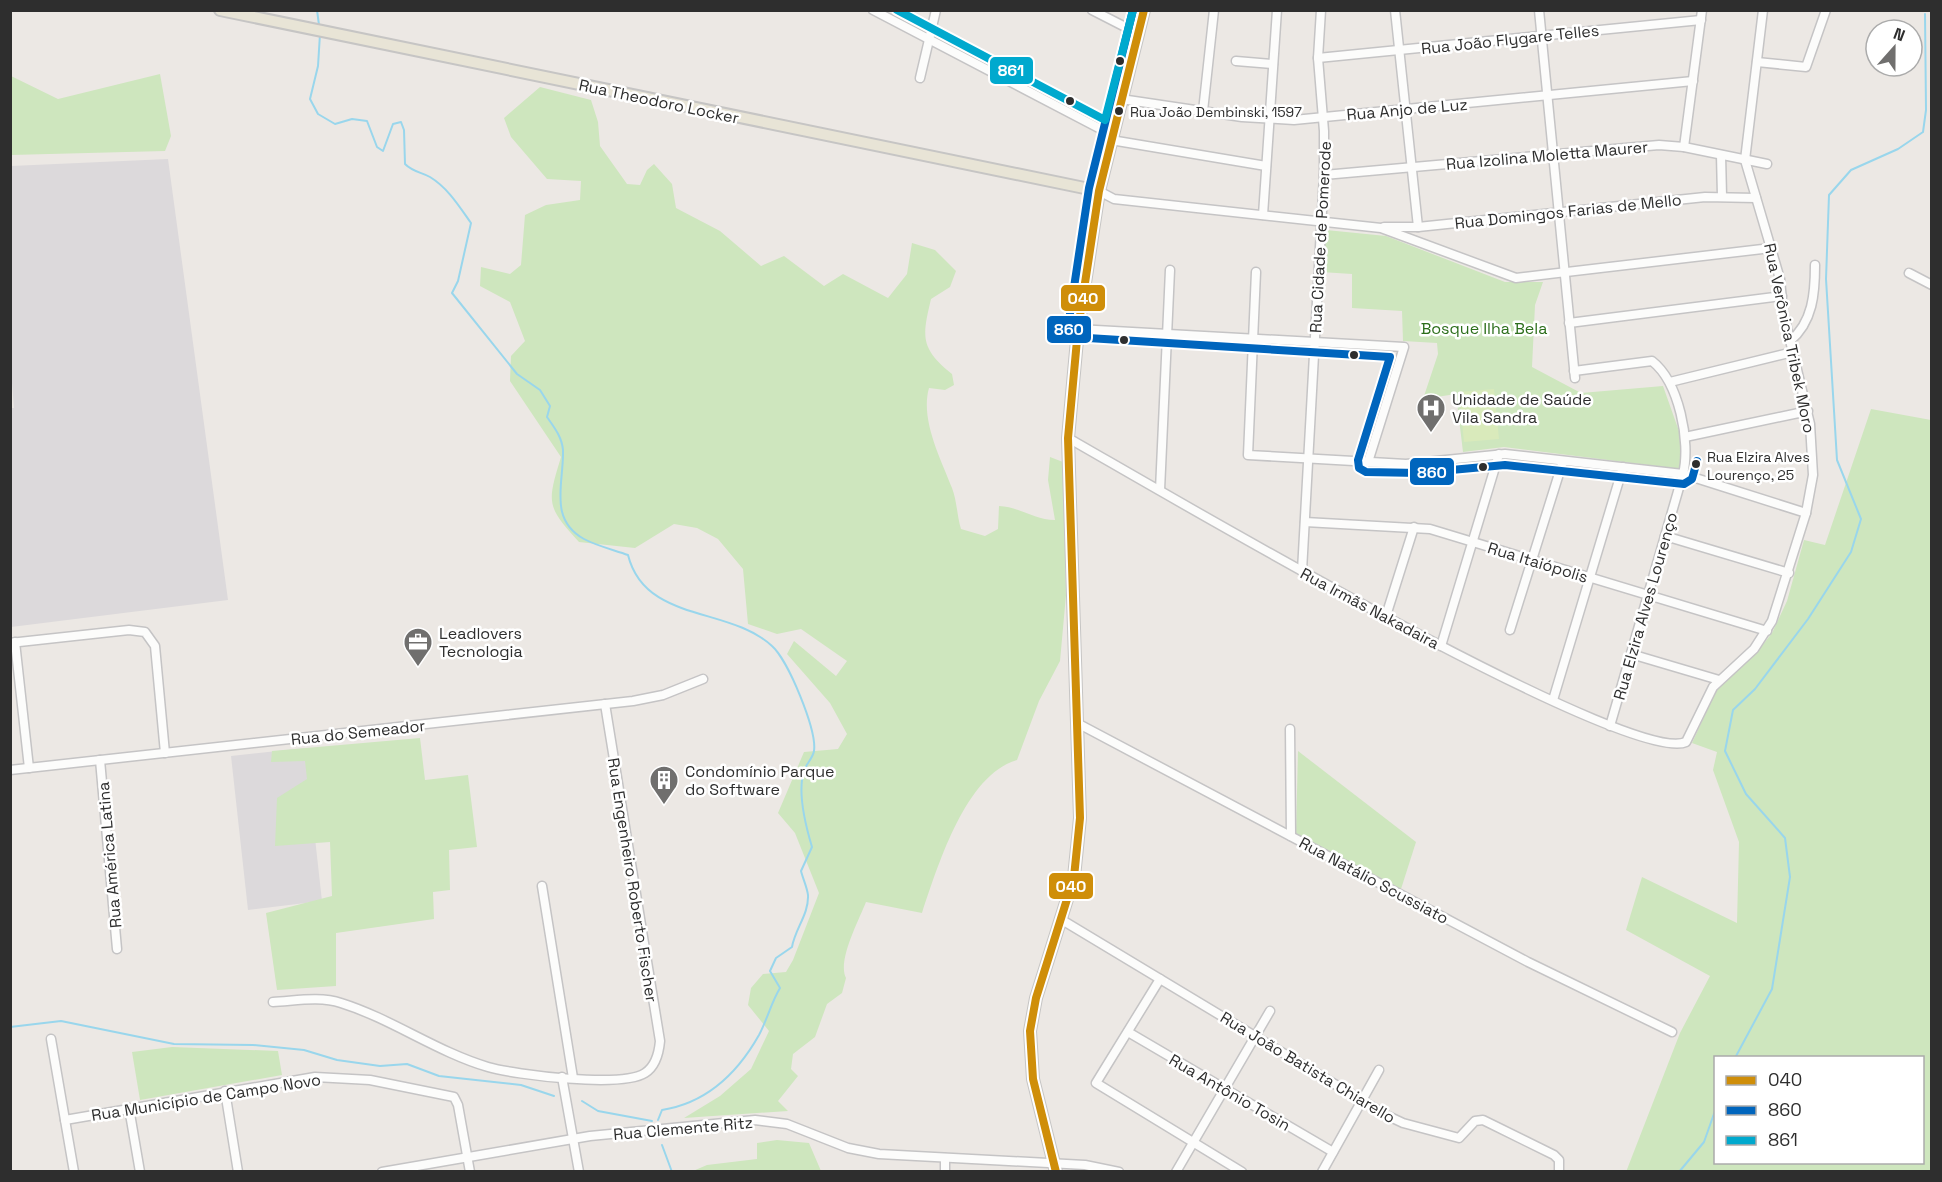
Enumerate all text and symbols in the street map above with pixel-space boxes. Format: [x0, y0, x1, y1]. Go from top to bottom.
north arrow [1864, 18, 1924, 78]
street label: Rua João Flygare Telles [1420, 20, 1600, 59]
text: N [1890, 23, 1908, 46]
unlabelled marker [1114, 55, 1126, 67]
line badge: 861 [989, 56, 1034, 85]
text: 861 [998, 60, 1024, 81]
street label: Rua Theodoro Locker [577, 74, 741, 129]
street label: Rua Anjo de Luz [1346, 94, 1468, 125]
unlabelled marker [1064, 95, 1076, 107]
place label: Rua João Dembinski, 1597 [1130, 103, 1302, 121]
marker: Rua João Dembinski, 1597 [1113, 105, 1125, 117]
street label: Rua Izolina Moletta Maurer [1445, 136, 1649, 175]
street label: Rua Cidade de Pomerode [1305, 140, 1336, 334]
street label: Rua Domingos Farias de Mello [1453, 189, 1683, 234]
street label: Rua Verônica Tribek Moro [1759, 241, 1820, 435]
line badge: 040 [1060, 284, 1106, 312]
text: 040 [1068, 288, 1098, 309]
line badge: 860 [1046, 315, 1092, 344]
park label: Bosque Ilha Bela [1421, 318, 1547, 339]
text: 860 [1054, 319, 1084, 340]
unlabelled marker [1118, 334, 1130, 346]
unlabelled marker [1348, 349, 1360, 361]
place label: Unidade de Saúde Vila Sandra [1452, 389, 1592, 428]
hospital icon: Unidade de Saúde Vila Sandra [1415, 392, 1447, 434]
place label: Rua Elzira Alves Lourenço, 25 [1707, 448, 1810, 484]
line badge: 860 [1409, 457, 1455, 486]
marker: Rua Elzira Alves Lourenço, 25 [1690, 458, 1702, 470]
unlabelled marker [1477, 461, 1489, 473]
text: 860 [1417, 462, 1447, 483]
street label: Rua Elzira Alves Lourenço [1609, 510, 1682, 702]
street label: Rua Itaiópolis [1485, 537, 1591, 588]
street label: Rua Irmãs Nakadaira [1297, 563, 1443, 654]
place label: Leadlovers Tecnologia [439, 623, 523, 662]
office icon: Leadlovers Tecnologia [402, 626, 434, 668]
street label: Rua do Semeador [290, 715, 426, 750]
street label: Rua Engenheiro Roberto Fischer [603, 756, 662, 1004]
place label: Condomínio Parque do Software [685, 761, 835, 800]
building icon: Condomínio Parque do Software [648, 764, 680, 806]
street label: Rua América Latina [93, 781, 126, 929]
street label: Rua Natálio Scussiato [1295, 832, 1452, 929]
line badge: 040 [1048, 872, 1094, 900]
text: 040 [1056, 876, 1086, 897]
street label: Rua João Batista Chiarello [1216, 1007, 1399, 1128]
street label: Rua Antônio Tosin [1165, 1049, 1294, 1136]
legend [1714, 1056, 1924, 1164]
text: 040 [1768, 1068, 1802, 1091]
street label: Rua Município de Campo Novo [90, 1069, 322, 1126]
text: 860 [1768, 1098, 1802, 1121]
street label: Rua Clemente Ritz [612, 1112, 754, 1145]
text: 861 [1768, 1128, 1798, 1151]

